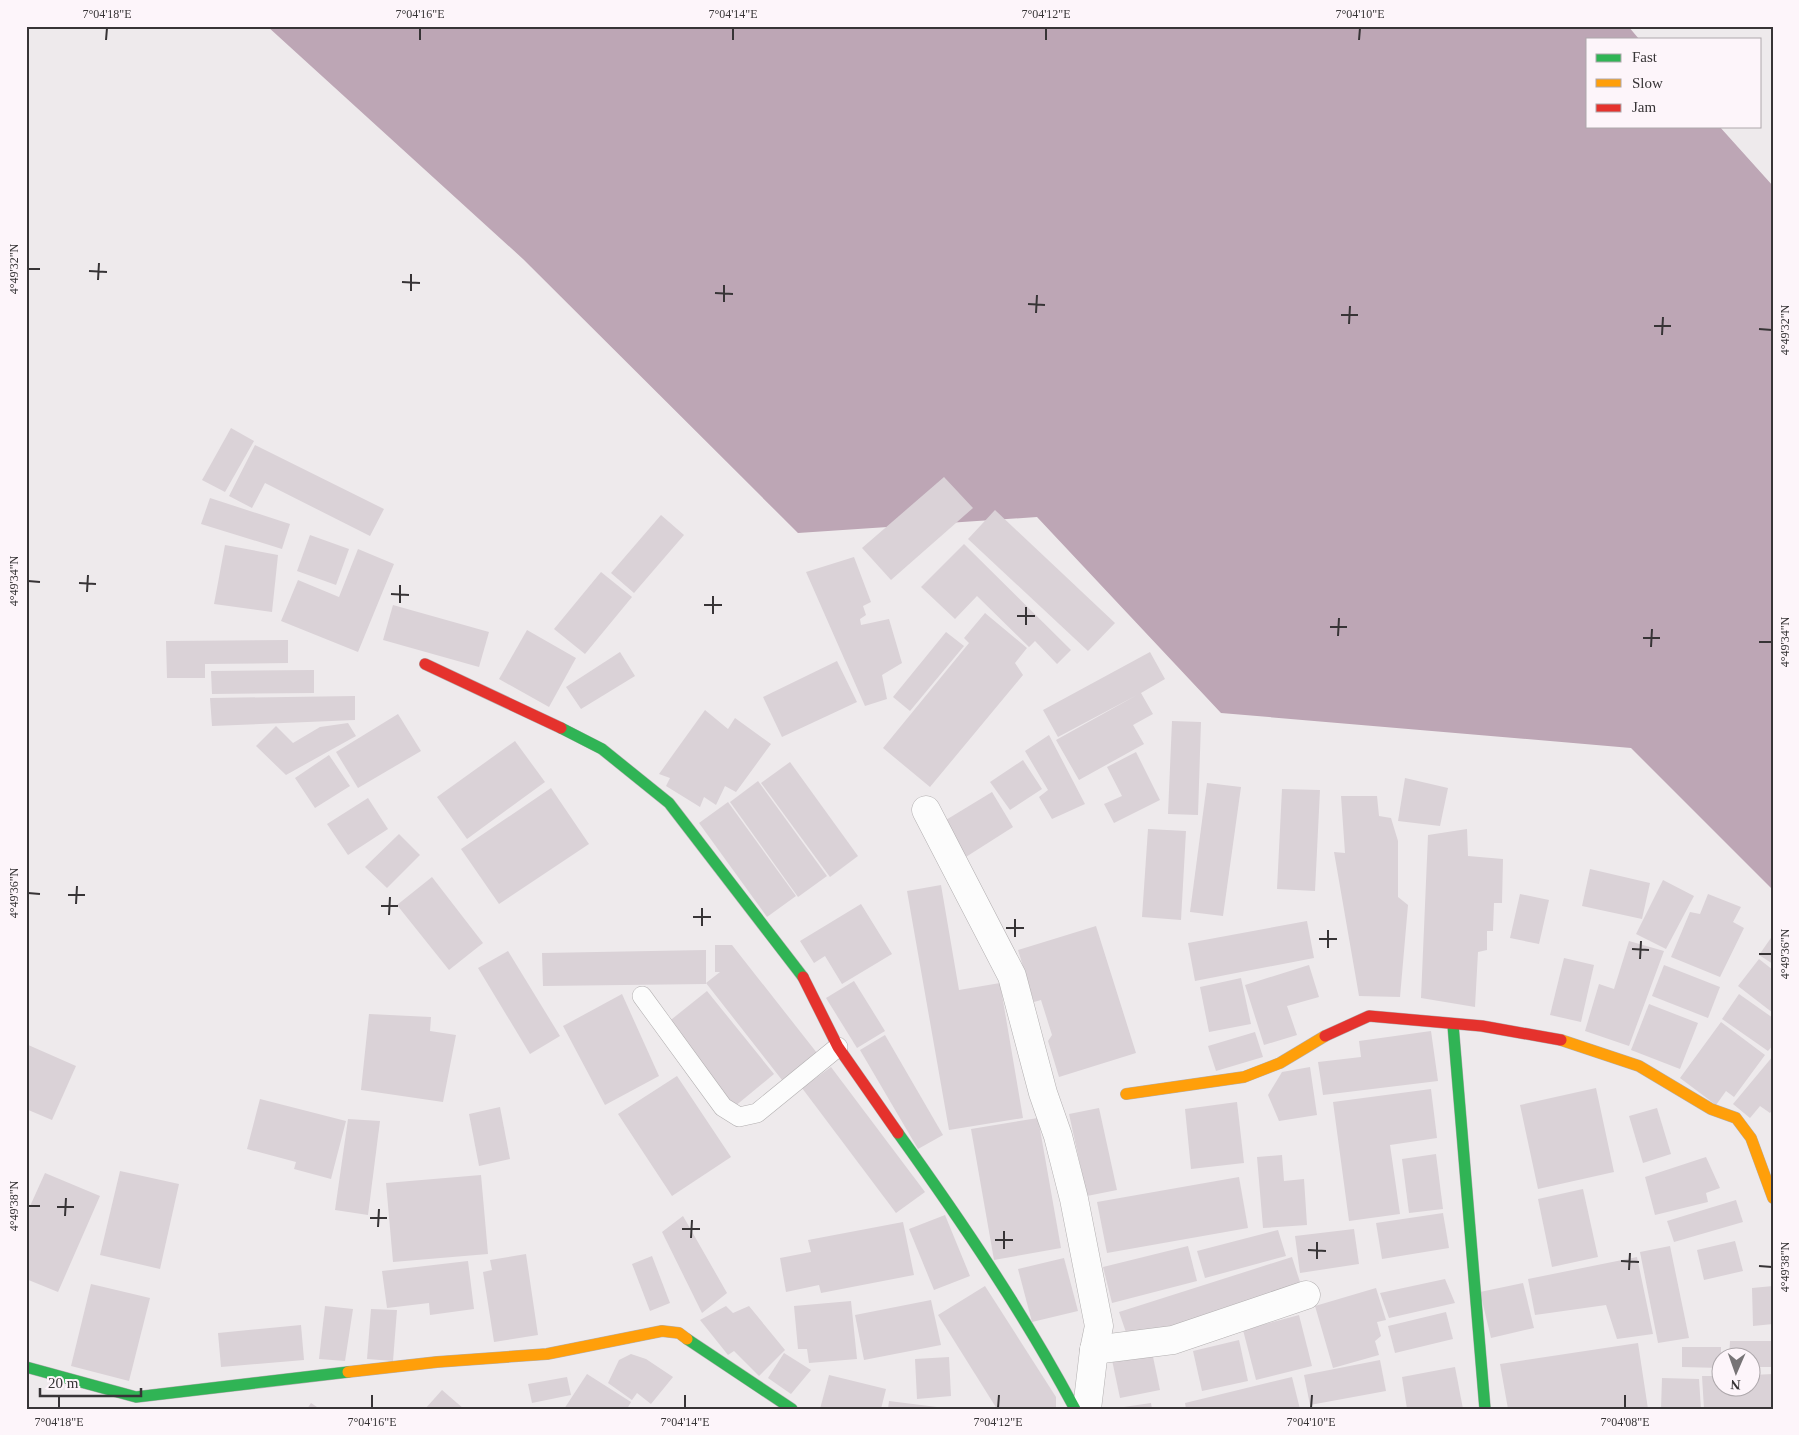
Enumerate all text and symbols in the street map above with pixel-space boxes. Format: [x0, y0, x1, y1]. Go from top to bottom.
text: 7°04'18"E [82, 7, 132, 21]
text: 7°04'16"E [395, 7, 445, 21]
text: 7°04'14"E [708, 7, 758, 21]
text: 7°04'12"E [1021, 7, 1071, 21]
text: 7°04'10"E [1335, 7, 1385, 21]
legend [1586, 38, 1762, 128]
text: Fast [1632, 49, 1658, 65]
text: Slow [1632, 75, 1663, 91]
text: Jam [1632, 99, 1656, 115]
text: 4°49'32"N [7, 243, 21, 294]
text: 4°49'32"N [1778, 304, 1792, 355]
text: 4°49'34"N [7, 555, 21, 606]
text: 4°49'34"N [1778, 616, 1792, 667]
text: 4°49'36"N [7, 867, 21, 918]
text: 4°49'36"N [1778, 928, 1792, 979]
text: 4°49'38"N [7, 1180, 21, 1231]
text: 4°49'38"N [1778, 1241, 1792, 1292]
north arrow [1712, 1348, 1762, 1398]
scale bar [40, 1365, 141, 1397]
text: 20 m [48, 1375, 79, 1391]
text: N [1730, 1377, 1741, 1392]
text: 7°04'18"E [34, 1415, 84, 1429]
text: 7°04'16"E [347, 1415, 397, 1429]
text: 7°04'14"E [660, 1415, 710, 1429]
text: 7°04'12"E [973, 1415, 1023, 1429]
text: 7°04'10"E [1286, 1415, 1336, 1429]
text: 7°04'08"E [1600, 1415, 1650, 1429]

